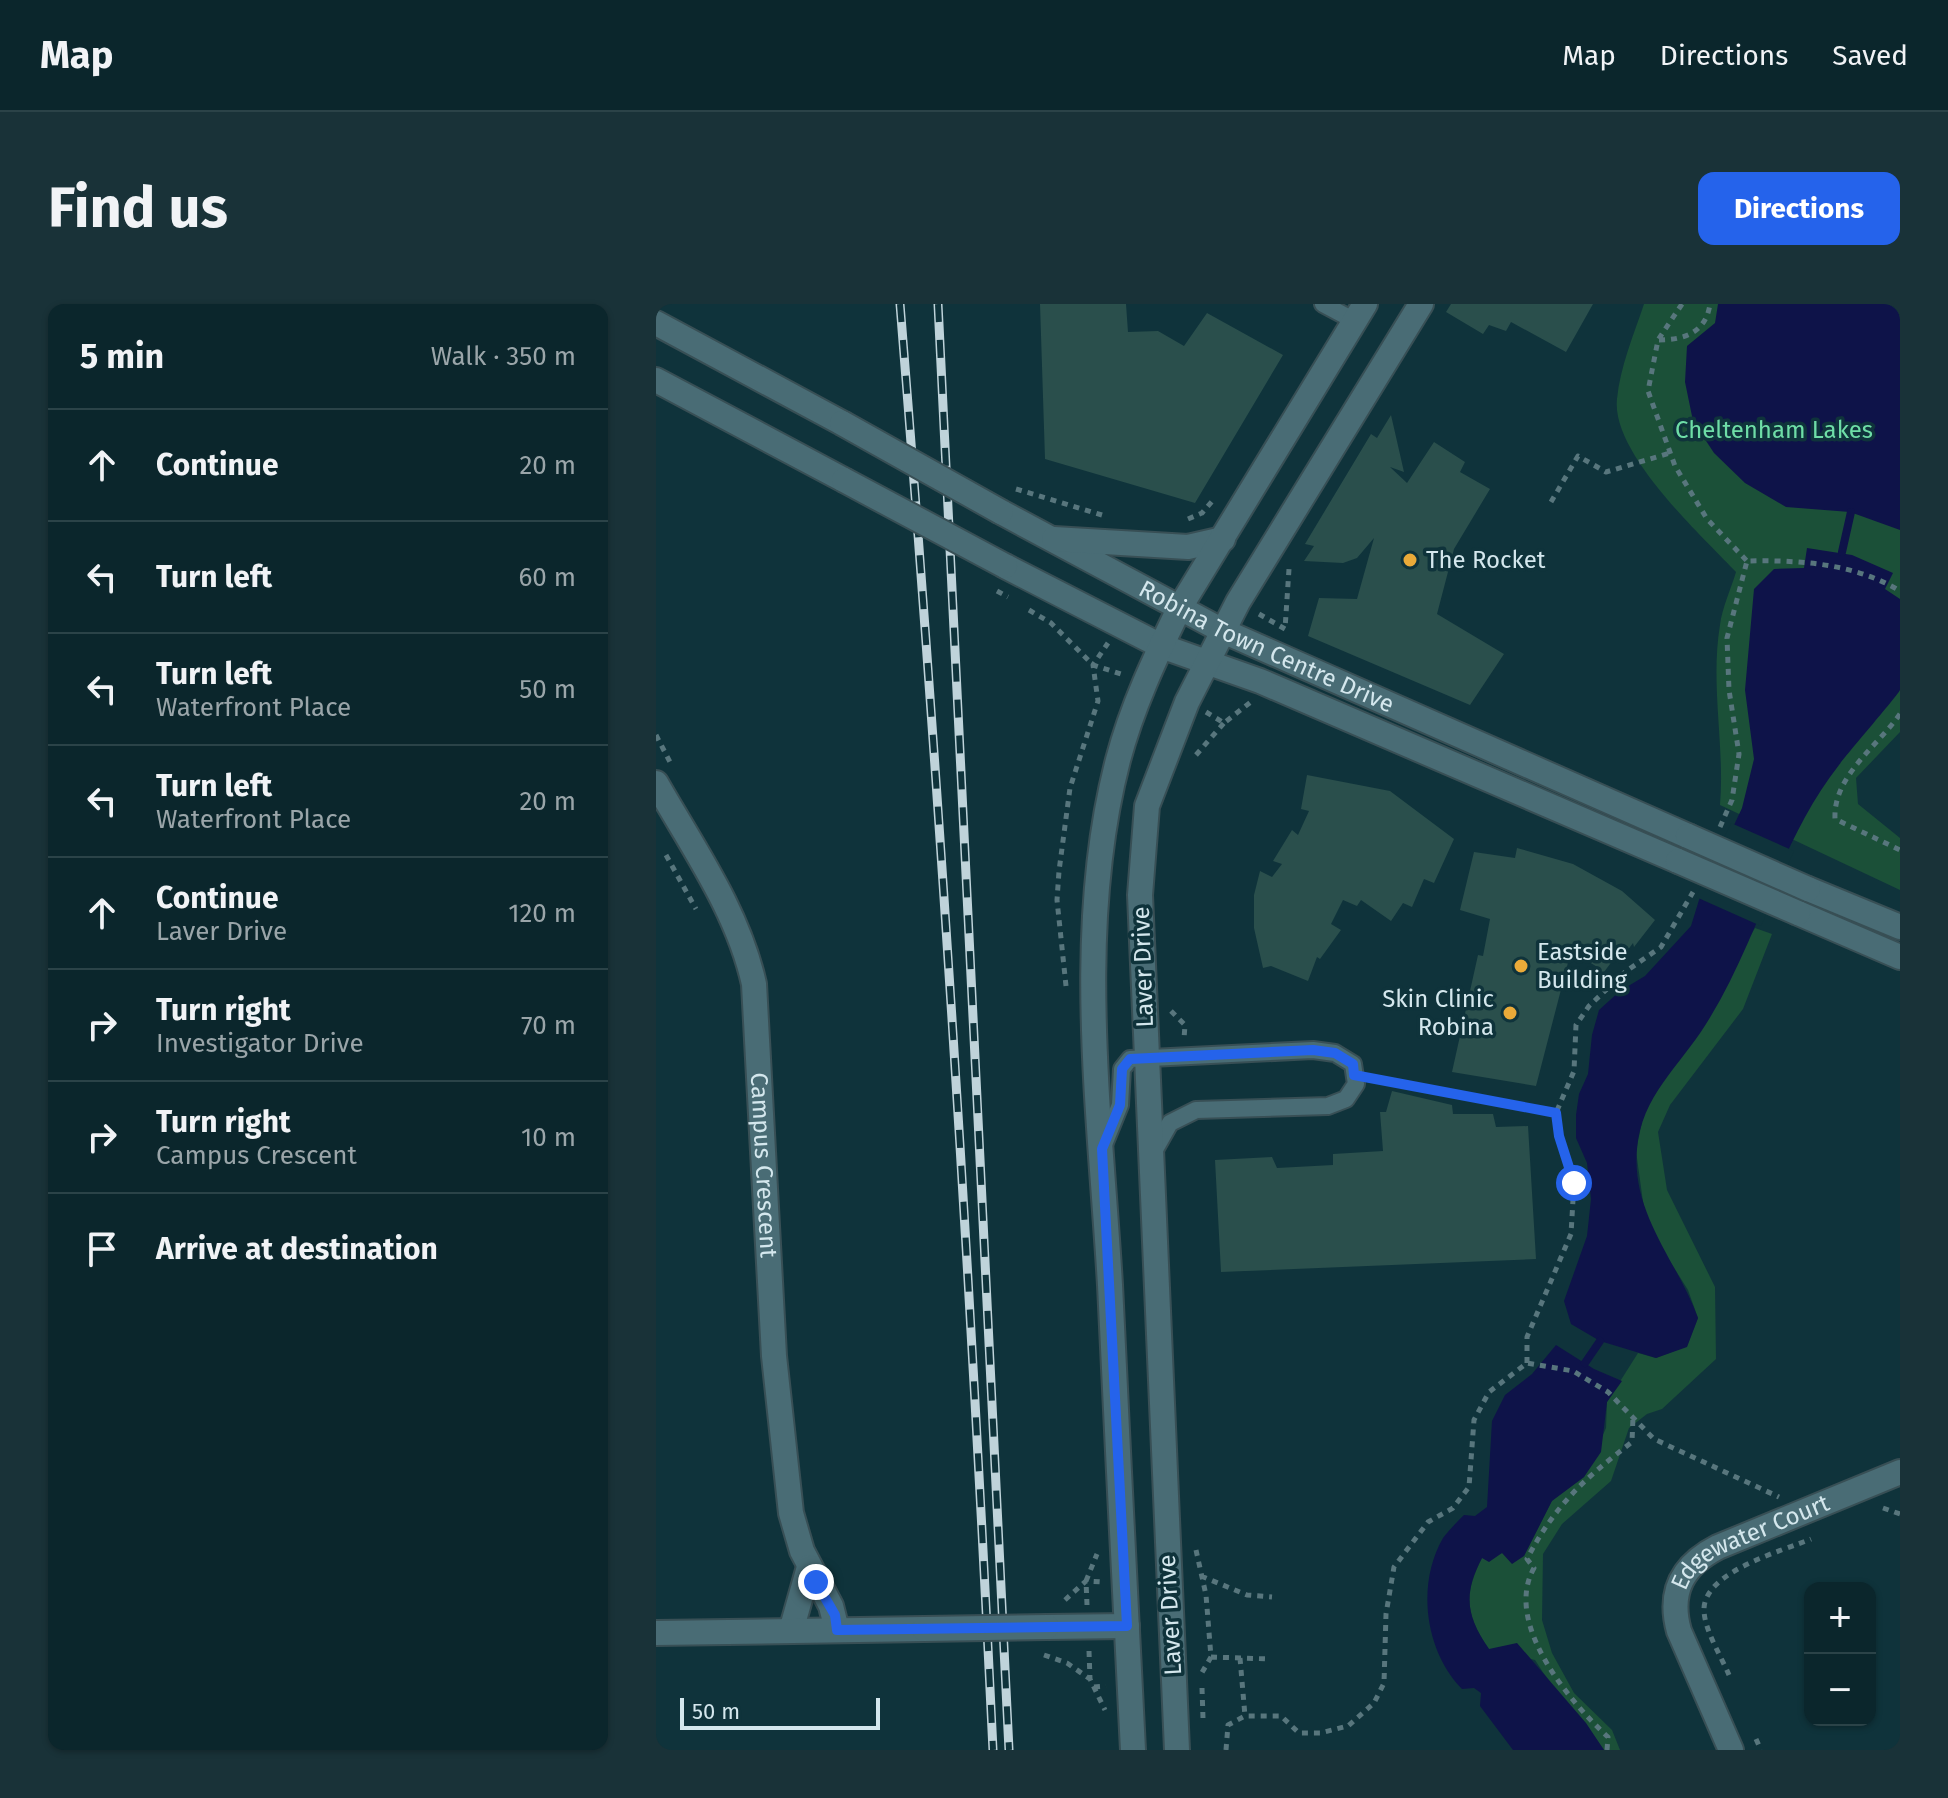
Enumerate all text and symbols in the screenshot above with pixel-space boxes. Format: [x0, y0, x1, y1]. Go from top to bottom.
text: Map [40, 32, 113, 78]
text: Map [1562, 39, 1616, 72]
text: Directions [1660, 39, 1788, 72]
text: Saved [1832, 39, 1908, 72]
button: Directions [1698, 172, 1900, 245]
text: Find us [48, 175, 228, 242]
text: 5 min [80, 336, 164, 377]
text: Walk · 350 m [431, 341, 576, 372]
park label: Cheltenham Lakes [1675, 416, 1873, 444]
icon: ahead [80, 443, 124, 487]
text: Continue [156, 447, 279, 483]
text: 20 m [519, 450, 576, 481]
place label: The Rocket [1426, 546, 1546, 574]
marker: The Rocket [1401, 551, 1419, 569]
icon: left [80, 555, 124, 599]
text: Turn left [156, 559, 272, 595]
text: 60 m [518, 562, 576, 593]
street label: Robina Town Centre Drive [1134, 575, 1398, 719]
text: Turn left [156, 656, 272, 692]
icon: left [80, 667, 124, 711]
text: 50 m [519, 674, 576, 705]
text: Waterfront Place [156, 692, 351, 723]
text: Turn left [156, 768, 272, 804]
icon: left [80, 779, 124, 823]
text: 20 m [519, 786, 576, 817]
text: Waterfront Place [156, 804, 351, 835]
text: Continue [156, 880, 279, 916]
icon: ahead [80, 891, 124, 935]
text: 120 m [508, 898, 576, 929]
street label: Laver Drive [1127, 906, 1159, 1028]
text: Laver Drive [156, 916, 287, 947]
place label: Eastside Building [1537, 938, 1628, 994]
marker: Eastside Building [1512, 957, 1530, 975]
place label: Skin Clinic Robina [1382, 985, 1494, 1041]
text: Turn right [156, 992, 291, 1028]
icon: right [80, 1003, 124, 1047]
marker: Skin Clinic Robina [1501, 1004, 1519, 1022]
text: 70 m [521, 1010, 576, 1041]
text: Investigator Drive [156, 1028, 364, 1059]
street label: Campus Crescent [745, 1072, 783, 1259]
text: Turn right [156, 1104, 291, 1140]
icon: right [80, 1115, 124, 1159]
text: 10 m [521, 1122, 576, 1153]
text: Campus Crescent [156, 1140, 357, 1171]
route start [1556, 1165, 1592, 1201]
icon: arrive [80, 1227, 124, 1271]
text: Arrive at destination [156, 1231, 438, 1267]
street label: Edgewater Court [1665, 1489, 1834, 1594]
street label: Laver Drive [1153, 1554, 1187, 1676]
route end [798, 1564, 834, 1600]
map controls [1804, 1582, 1876, 1726]
button: + [1804, 1582, 1876, 1654]
button: − [1804, 1654, 1876, 1726]
scale bar [680, 1694, 880, 1730]
text: 50 m [692, 1698, 740, 1725]

